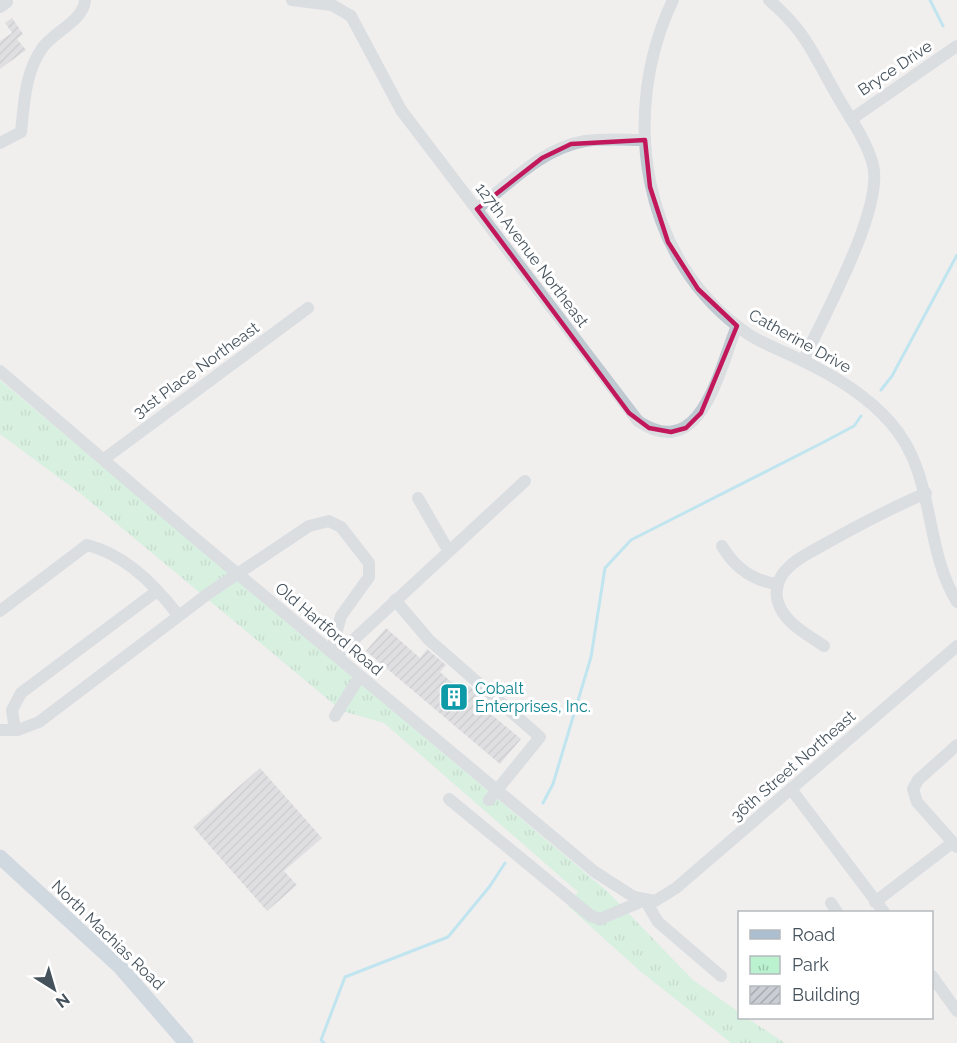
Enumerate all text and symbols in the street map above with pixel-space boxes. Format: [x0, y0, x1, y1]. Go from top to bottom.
street label: Bryce Drive [854, 36, 936, 100]
street label: 127th Avenue Northeast [472, 179, 593, 331]
street label: Catherine Drive [746, 305, 854, 377]
street label: 31st Place Northeast [129, 318, 263, 422]
street label: Old Hartford Road [272, 579, 387, 679]
place label: Cobalt Enterprises, Inc. [475, 679, 591, 716]
building icon: Cobalt Enterprises, Inc. [438, 681, 470, 713]
street label: 36th Street Northeast [727, 706, 860, 825]
street label: North Machias Road [48, 876, 168, 994]
legend [738, 911, 933, 1019]
text: Road [792, 924, 835, 945]
text: Park [792, 954, 829, 975]
north arrow [24, 959, 84, 1019]
text: Building [792, 984, 860, 1005]
text: N [52, 989, 73, 1012]

